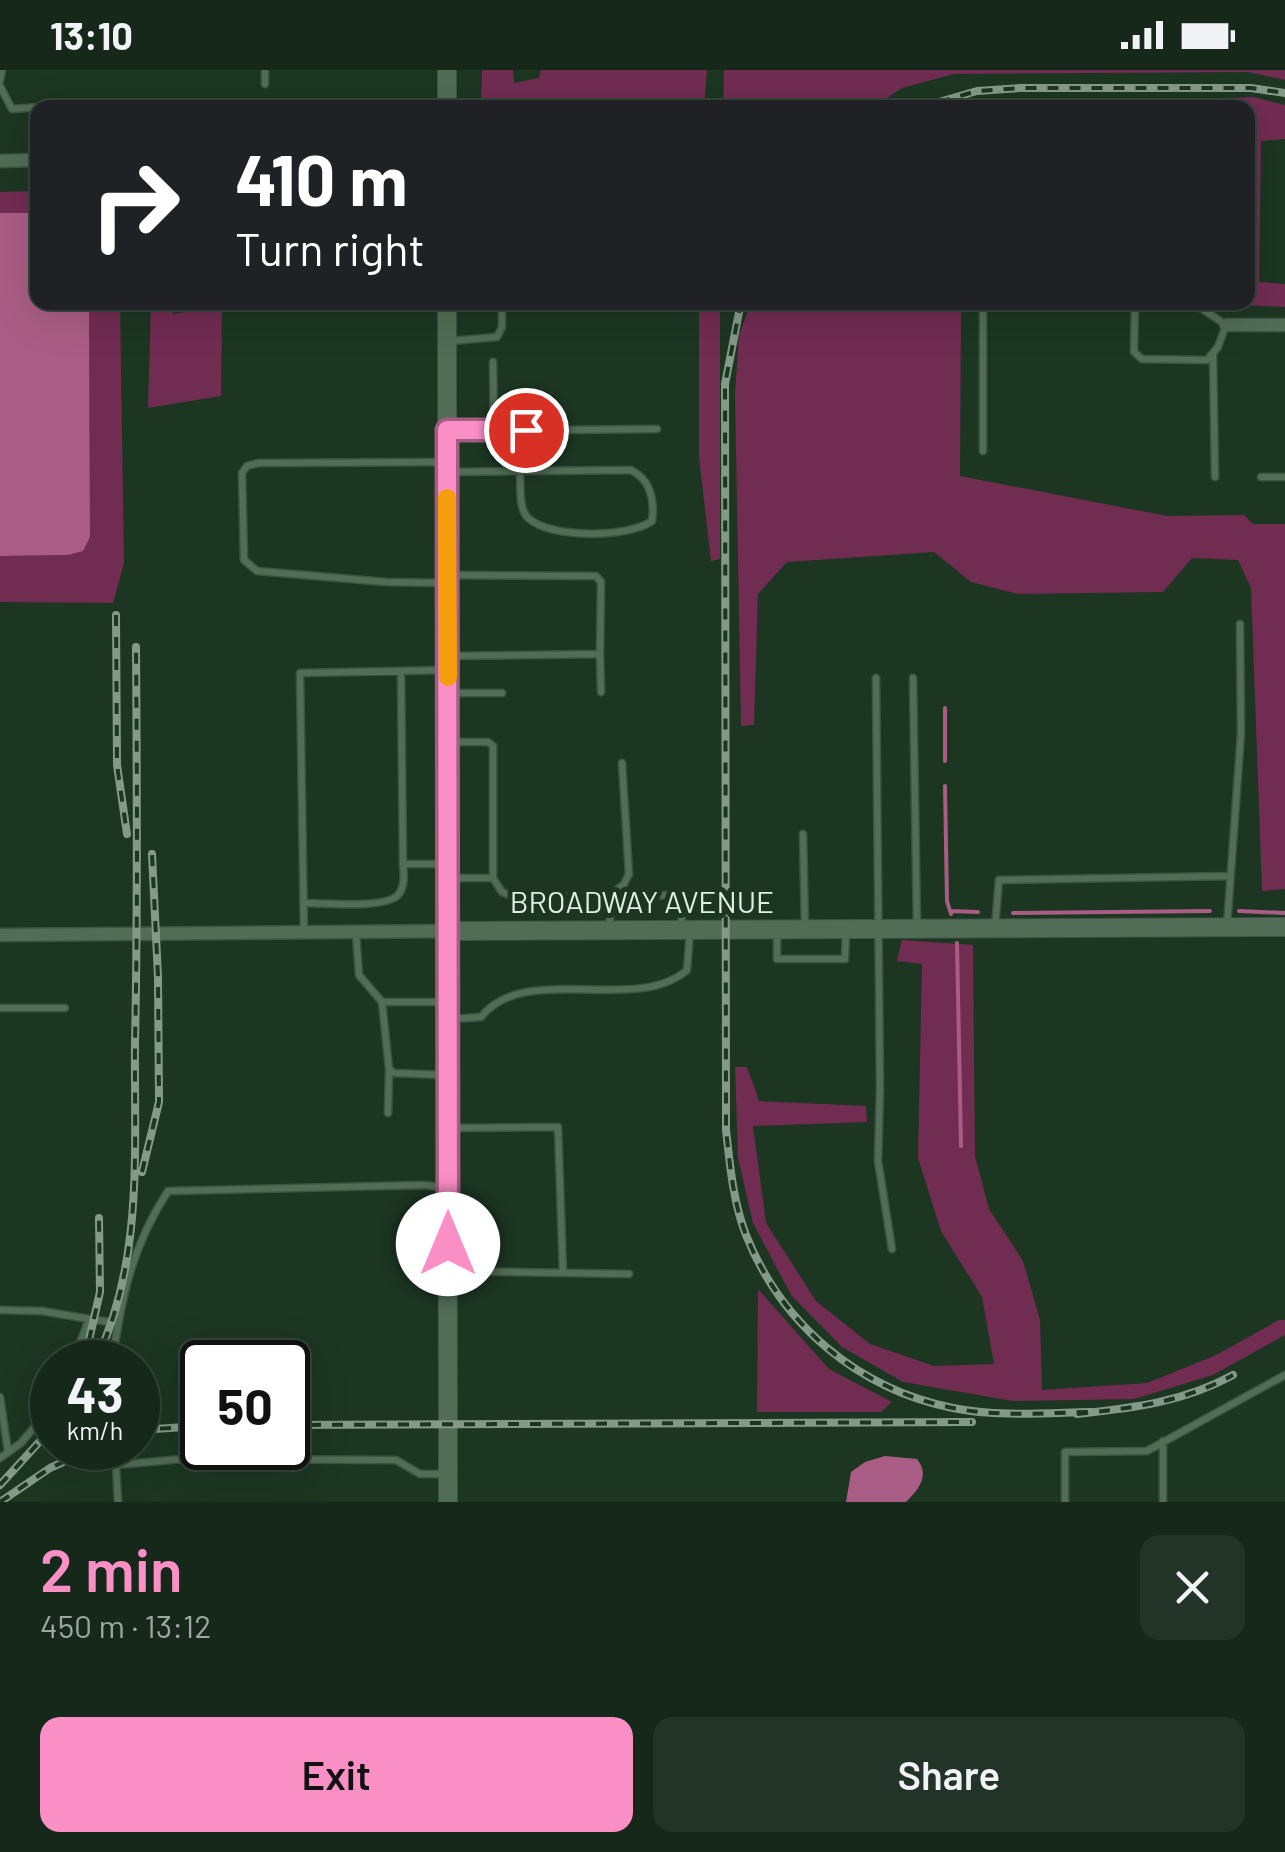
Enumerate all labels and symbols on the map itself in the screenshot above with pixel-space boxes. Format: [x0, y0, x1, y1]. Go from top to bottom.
pin [484, 388, 569, 473]
street label: BROADWAY AVENUE [510, 883, 774, 919]
position arrow [396, 1192, 500, 1296]
speed limit sign: 50 [180, 1340, 310, 1470]

